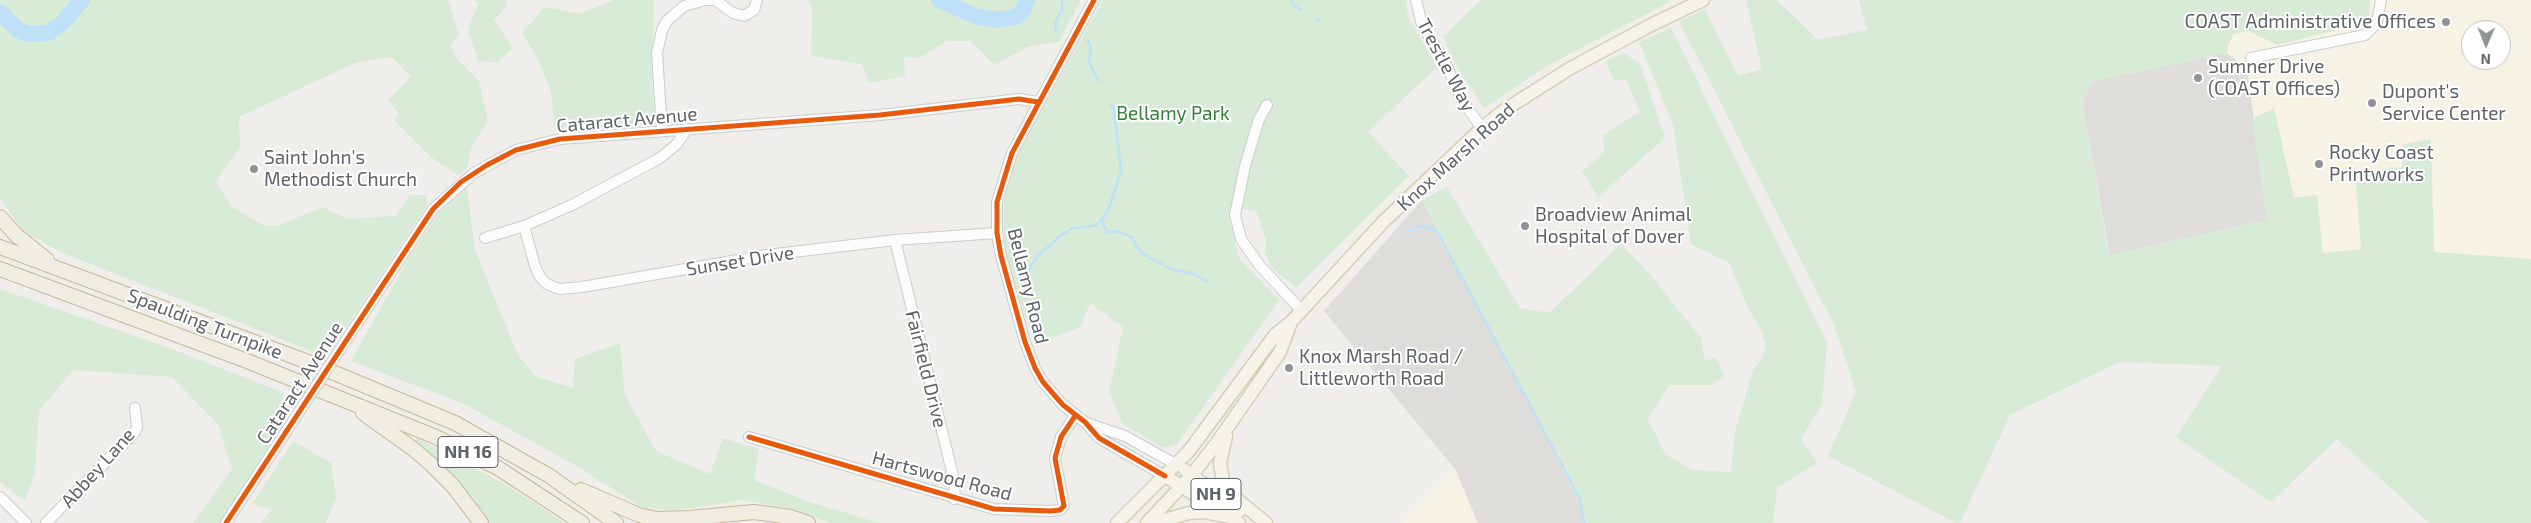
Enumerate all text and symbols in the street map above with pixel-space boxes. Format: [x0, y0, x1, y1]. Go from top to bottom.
place label: COAST Administrative Offices [2185, 11, 2436, 33]
street label: Trestle Way [1412, 15, 1480, 115]
marker: COAST Administrative Offices [2440, 16, 2452, 28]
north arrow [2461, 20, 2511, 70]
text: N [2481, 51, 2491, 68]
place label: Sumner Drive (COAST Offices) [2208, 56, 2340, 100]
marker: Sumner Drive (COAST Offices) [2192, 72, 2204, 84]
place label: Dupont's Service Center [2382, 81, 2506, 125]
marker: Dupont's Service Center [2366, 97, 2378, 109]
street label: Knox Marsh Road [1392, 98, 1520, 216]
street label: Cataract Avenue [556, 102, 698, 138]
park label: Bellamy Park [1116, 103, 1230, 125]
place label: Rocky Coast Printworks [2329, 142, 2434, 186]
place label: Saint John's Methodist Church [264, 147, 417, 191]
marker: Rocky Coast Printworks [2313, 158, 2325, 170]
marker: Saint John's Methodist Church [248, 163, 260, 175]
place label: Broadview Animal Hospital of Dover [1535, 204, 1691, 248]
marker: Broadview Animal Hospital of Dover [1519, 220, 1531, 232]
street label: Bellamy Road [1003, 226, 1053, 346]
street label: Sunset Drive [684, 241, 796, 281]
street label: Spaulding Turnpike [124, 284, 286, 364]
street label: Fairfield Drive [900, 308, 952, 430]
street label: Cataract Avenue [252, 317, 348, 449]
place label: Knox Marsh Road / Littleworth Road [1299, 346, 1464, 390]
marker: Knox Marsh Road / Littleworth Road [1283, 362, 1295, 374]
street label: Abbey Lane [56, 423, 140, 513]
road number: NH 16 [438, 437, 498, 468]
street label: Hartswood Road [870, 446, 1014, 506]
road number: NH 9 [1191, 478, 1241, 509]

